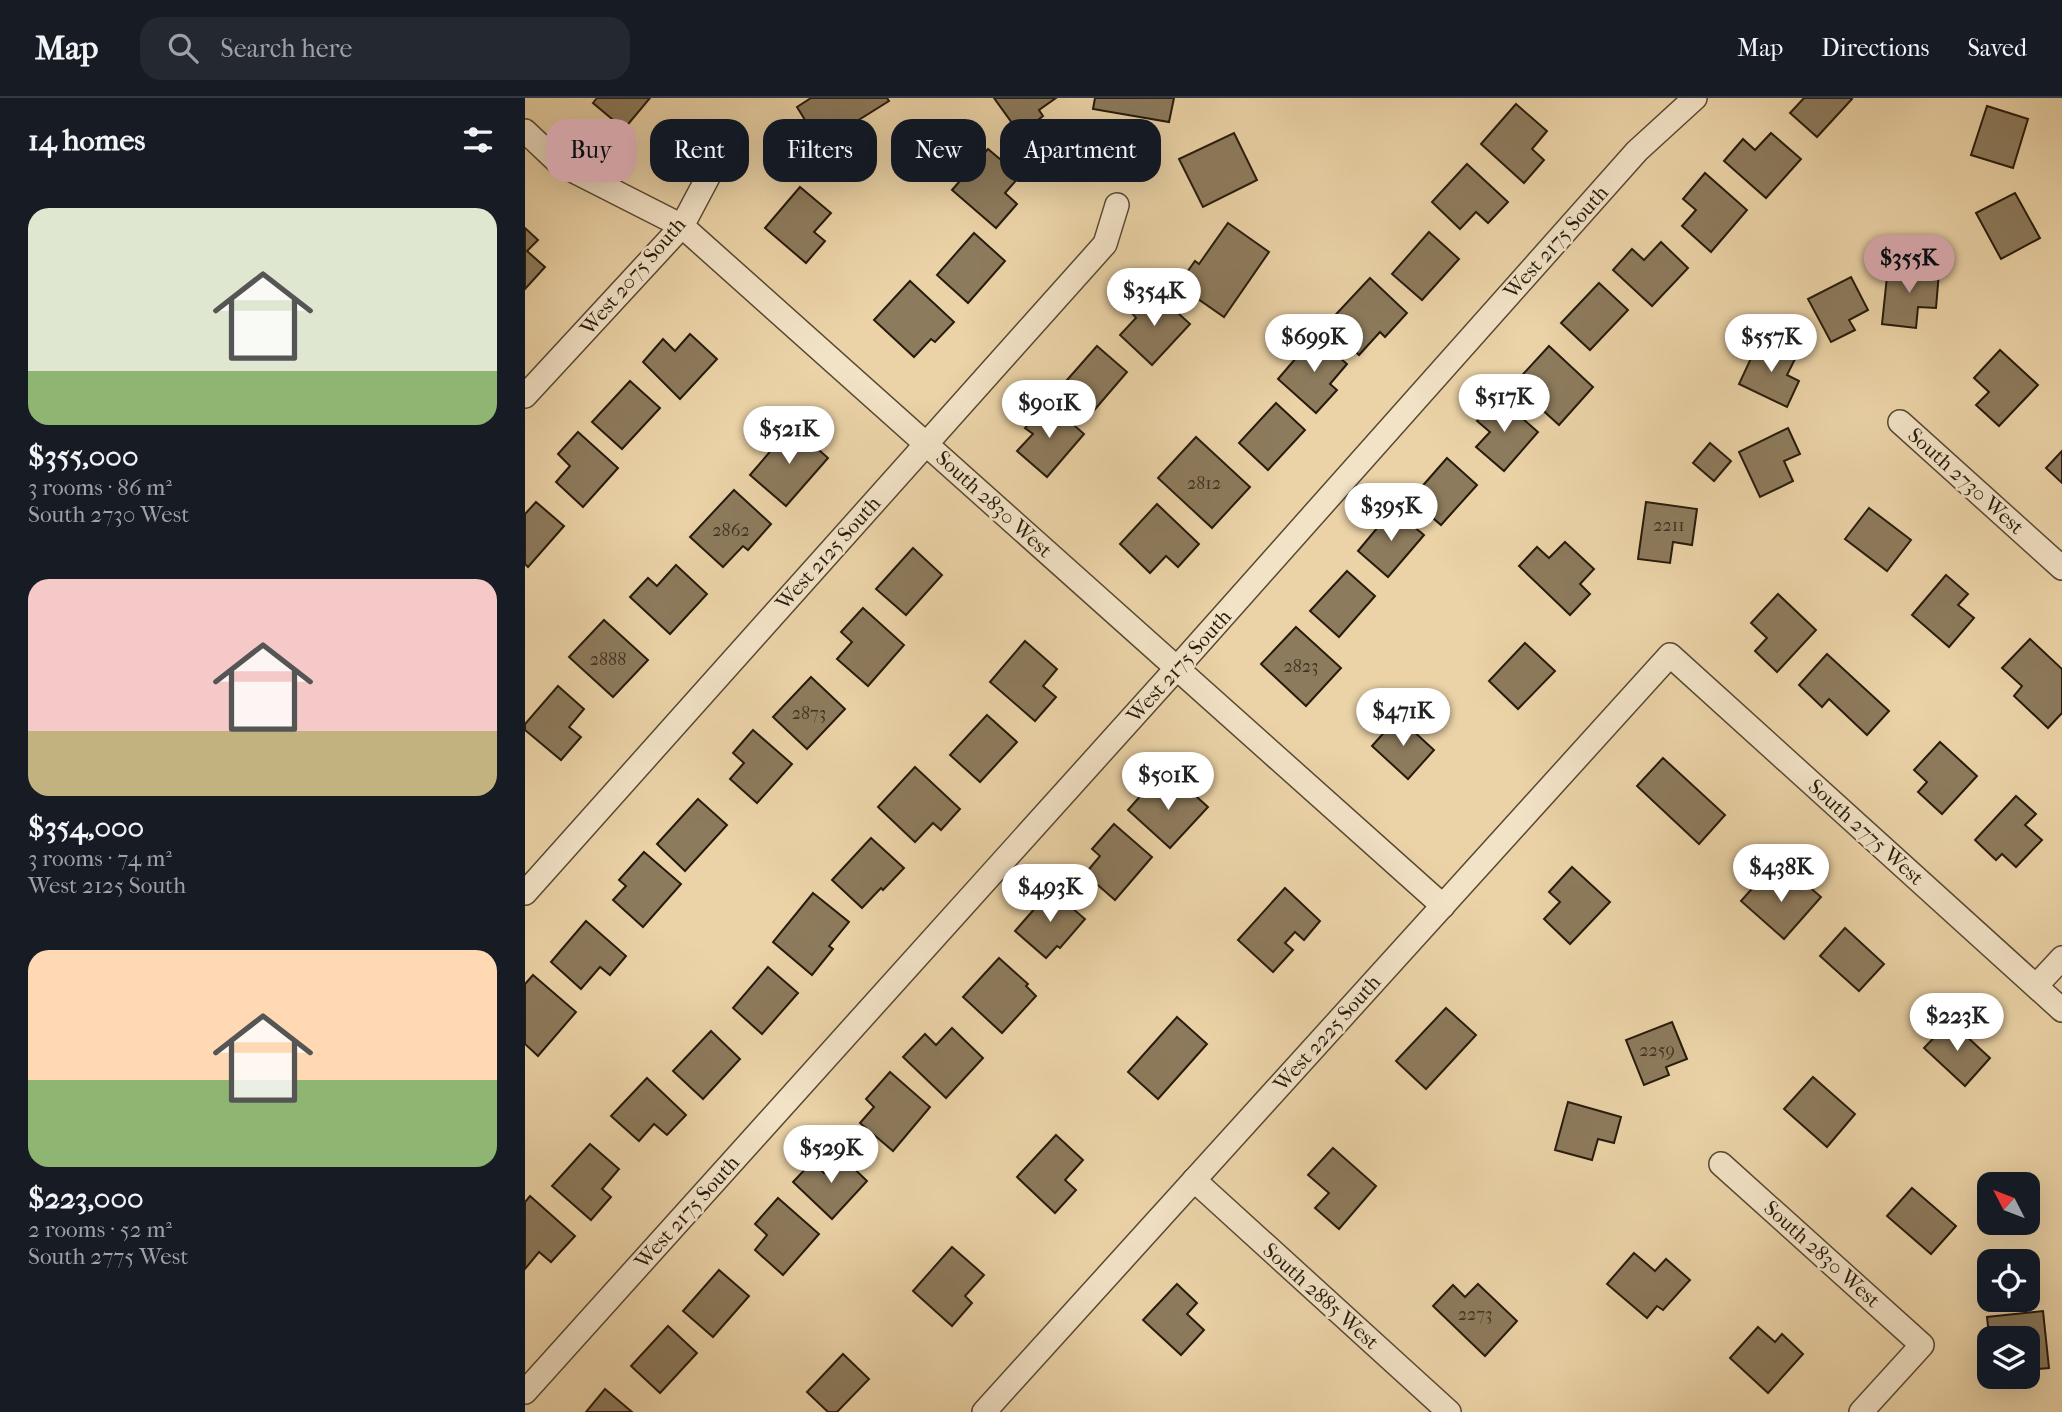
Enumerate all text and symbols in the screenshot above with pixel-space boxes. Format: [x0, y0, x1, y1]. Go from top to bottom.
search box [140, 17, 630, 80]
text: Map [35, 29, 98, 68]
icon: search [164, 29, 202, 67]
text: Search here [220, 33, 352, 64]
text: Map [1737, 34, 1783, 62]
text: Directions [1821, 34, 1929, 62]
text: Saved [1967, 34, 2027, 62]
chip: Buy [546, 119, 636, 182]
chip: Rent [650, 119, 749, 182]
chip: Filters [763, 119, 877, 182]
chip: New [891, 119, 986, 182]
chip: Apartment [1000, 119, 1161, 182]
icon: filters [459, 121, 497, 159]
text: 14 homes [28, 123, 145, 158]
street label: West 2175 South [1498, 180, 1613, 304]
street label: West 2075 South [575, 212, 691, 340]
pin: $355K [1860, 236, 1958, 295]
text: $355K [1880, 244, 1938, 271]
icon: home [200, 253, 326, 379]
pin: $354K [1105, 268, 1203, 328]
text: $354K [1123, 277, 1185, 304]
pin: $699K [1265, 314, 1363, 374]
pin: $557K [1722, 314, 1820, 374]
text: $699K [1281, 323, 1347, 350]
text: $557K [1741, 323, 1801, 350]
pin: $517K [1455, 374, 1553, 434]
pin: $901K [1000, 380, 1098, 440]
text: $517K [1475, 383, 1533, 410]
text: $901K [1018, 389, 1080, 416]
pin: $521K [740, 406, 838, 466]
text: $521K [759, 415, 819, 442]
street label: South 2730 West [1903, 423, 2029, 540]
text: $355,000 [28, 439, 138, 474]
street label: South 2830 West [931, 446, 1057, 563]
house number: 2812 [1187, 473, 1221, 494]
text: 3 rooms · 86 m² [28, 474, 172, 501]
pin: $395K [1342, 484, 1440, 543]
street label: West 2125 South [770, 491, 885, 615]
text: $395K [1361, 492, 1421, 519]
text: South 2730 West [28, 501, 189, 528]
house number: 2211 [1653, 515, 1685, 536]
house number: 2862 [712, 520, 750, 541]
street label: West 2175 South [1121, 604, 1236, 728]
icon: home [200, 624, 326, 750]
house number: 2888 [590, 649, 626, 670]
house number: 2823 [1284, 656, 1318, 677]
pin: $471K [1354, 688, 1452, 748]
text: $471K [1372, 697, 1434, 724]
house number: 2873 [792, 703, 826, 724]
pin: $501K [1119, 752, 1217, 812]
text: $501K [1138, 761, 1198, 788]
street label: South 2775 West [1804, 774, 1929, 890]
text: $354,000 [28, 810, 144, 845]
pin: $438K [1732, 844, 1830, 904]
text: 3 rooms · 74 m² [28, 845, 172, 872]
text: $438K [1749, 853, 1813, 880]
pin: $493K [1001, 864, 1099, 924]
text: West 2125 South [28, 872, 186, 899]
text: $493K [1018, 873, 1082, 900]
street label: West 2225 South [1268, 970, 1385, 1097]
pin: $223K [1908, 993, 2006, 1053]
icon: home [200, 995, 326, 1121]
text: $223K [1926, 1002, 1988, 1029]
house number: 2259 [1639, 1040, 1675, 1061]
pin: $529K [782, 1126, 880, 1185]
text: $529K [799, 1134, 863, 1161]
street label: West 2175 South [629, 1150, 744, 1274]
north arrow [1977, 1172, 2041, 1236]
map controls [1977, 1172, 2040, 1389]
text: $223,000 [28, 1181, 144, 1216]
street label: South 2830 West [1759, 1196, 1885, 1313]
text: 2 rooms · 52 m² [28, 1216, 172, 1243]
street label: South 2885 West [1258, 1238, 1384, 1355]
text: South 2775 West [28, 1243, 188, 1270]
button: locate [1977, 1249, 2040, 1312]
house number: 2273 [1458, 1304, 1492, 1325]
button: layers [1977, 1326, 2040, 1389]

